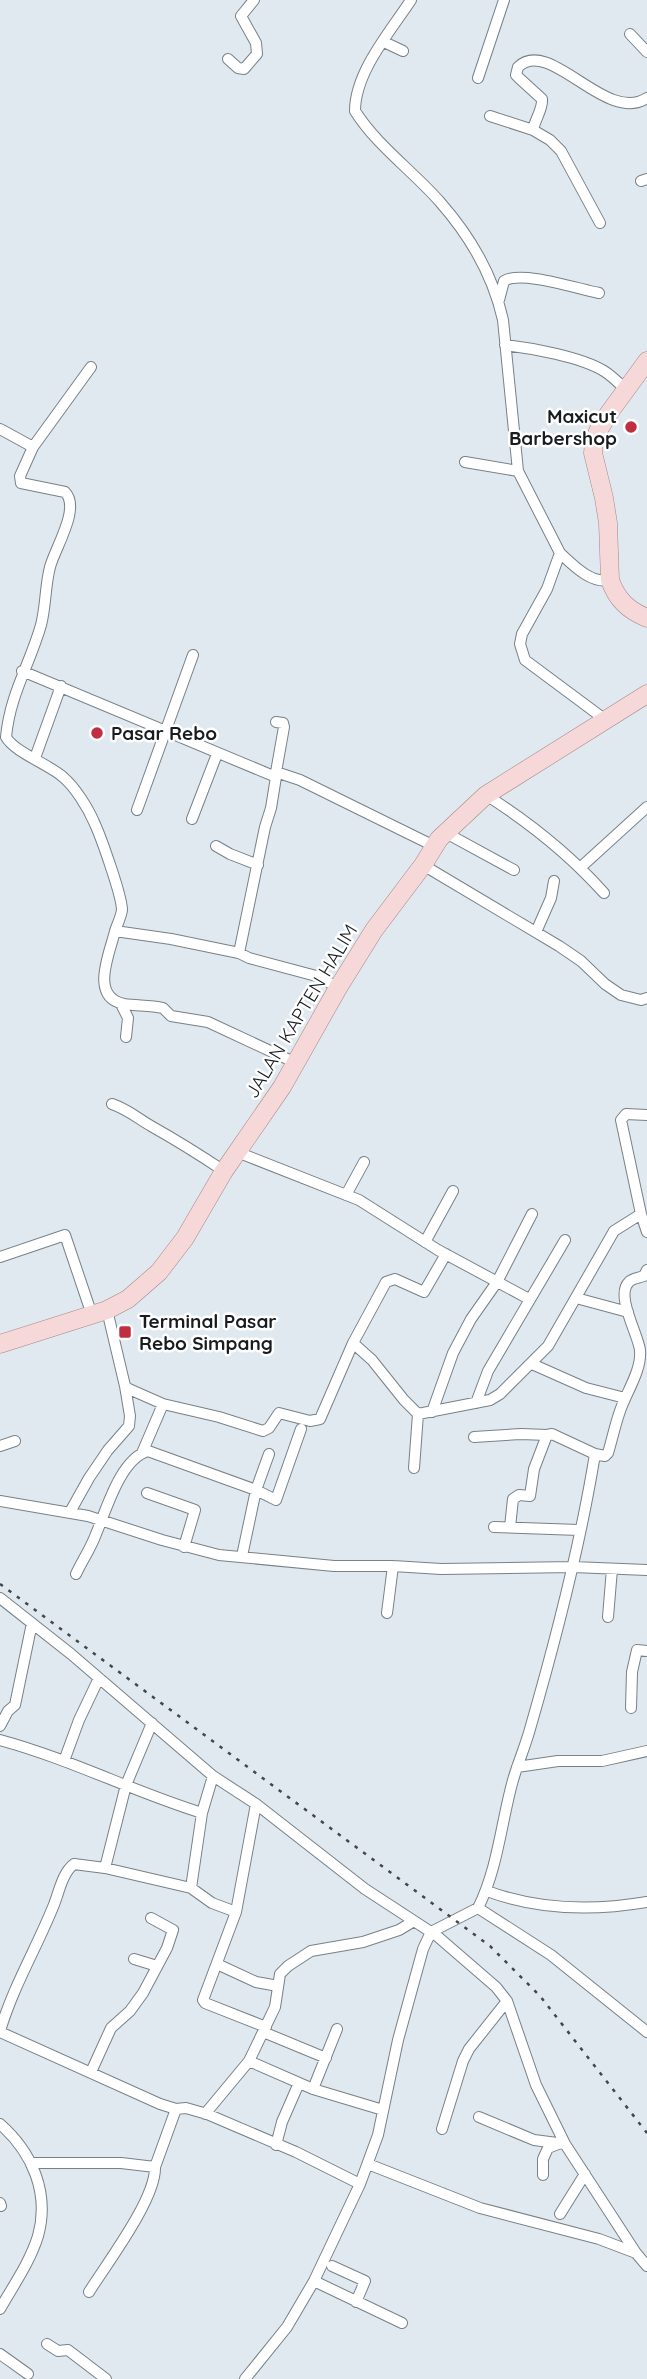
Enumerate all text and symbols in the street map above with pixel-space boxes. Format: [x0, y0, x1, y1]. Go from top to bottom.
place label: Maxicut Barbershop [509, 404, 617, 450]
marker: Maxicut Barbershop [623, 419, 639, 435]
place label: Pasar Rebo [111, 721, 217, 745]
marker: Pasar Rebo [89, 725, 105, 741]
street label: JALAN KAPTEN HALIM [240, 920, 362, 1102]
place label: Terminal Pasar Rebo Simpang [139, 1309, 277, 1355]
marker: Terminal Pasar Rebo Simpang [117, 1324, 133, 1340]

